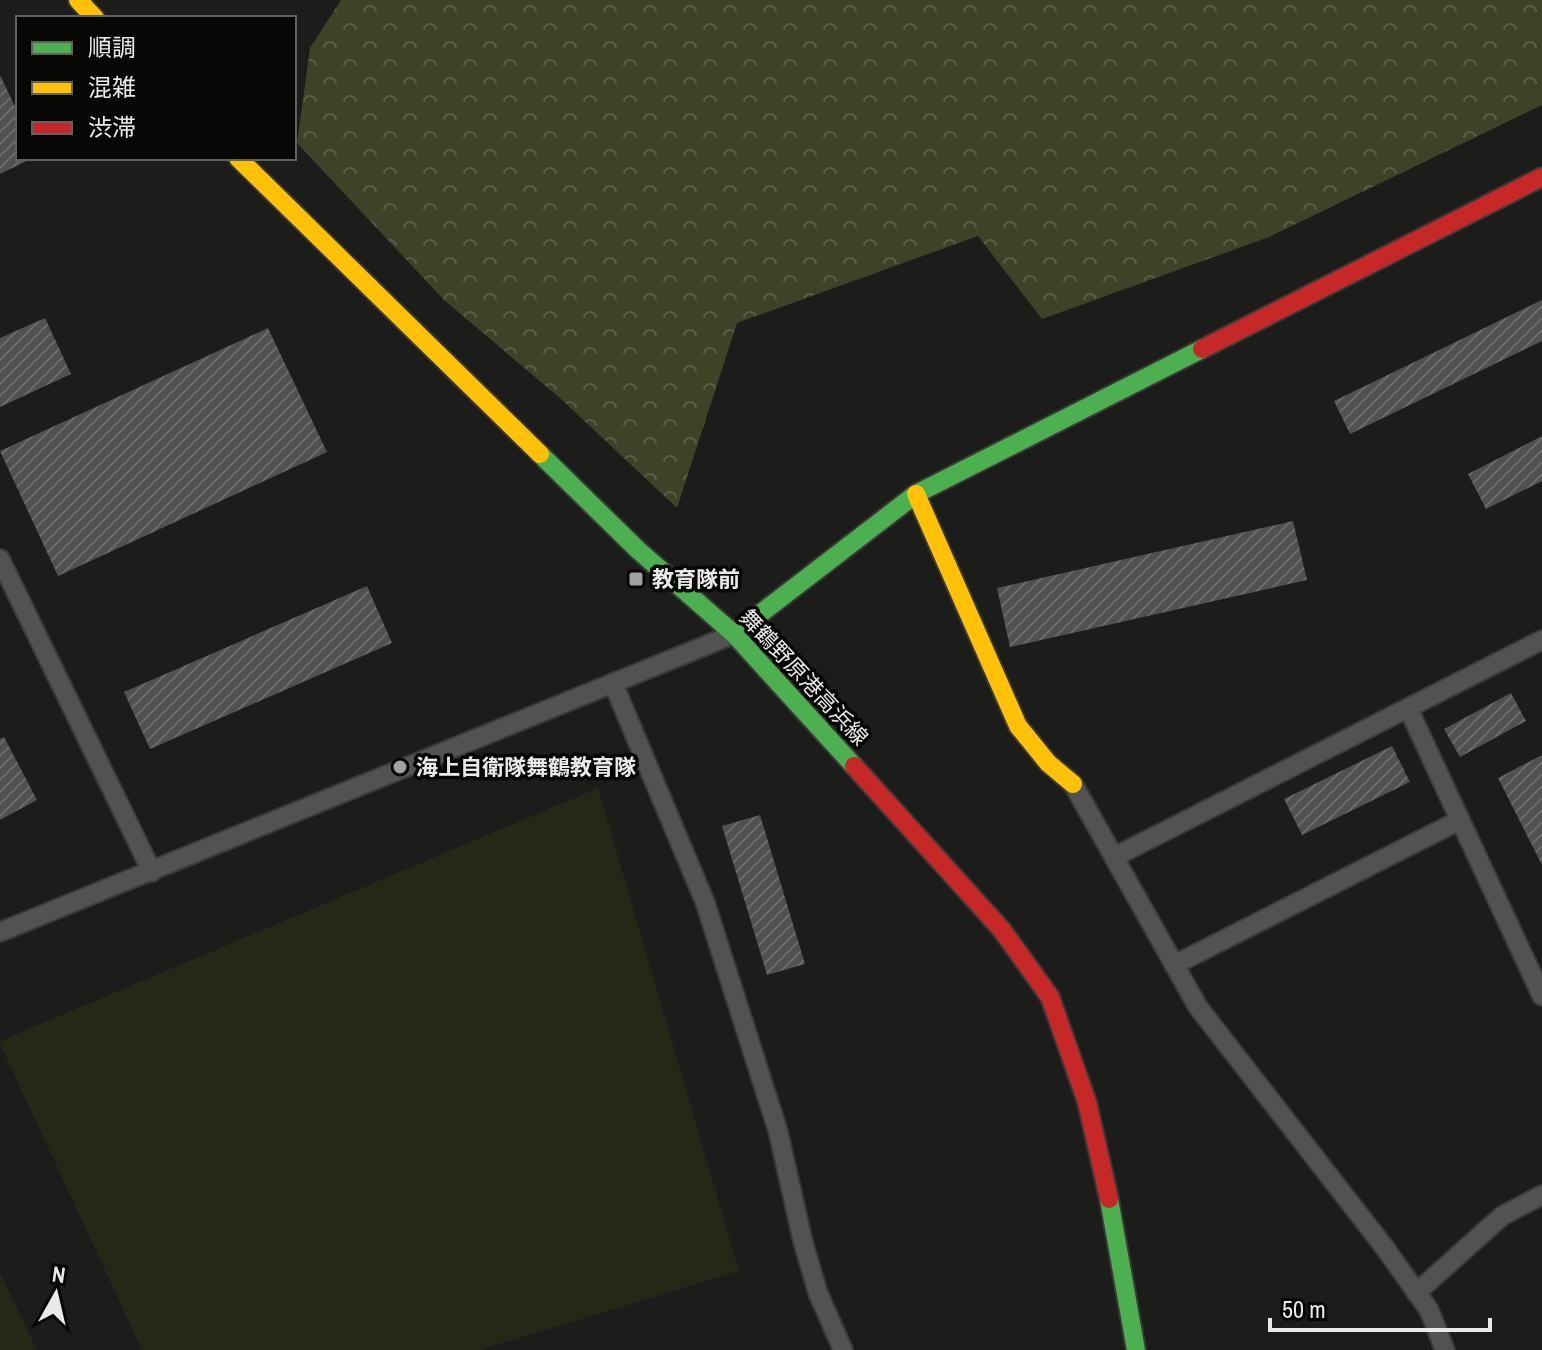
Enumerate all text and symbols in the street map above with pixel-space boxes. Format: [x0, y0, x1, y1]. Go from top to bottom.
legend [16, 16, 296, 160]
text: 順調 [88, 31, 136, 63]
text: 混雑 [88, 71, 136, 103]
text: 渋滞 [88, 111, 136, 143]
place label: 教育隊前 [652, 564, 740, 594]
marker: 教育隊前 [627, 570, 645, 588]
street label: 舞鶴野原港高浜線 [733, 602, 875, 752]
place label: 海上自衛隊舞鶴教育隊 [416, 752, 636, 782]
marker: 海上自衛隊舞鶴教育隊 [391, 758, 409, 776]
north arrow [16, 1254, 96, 1334]
text: N [50, 1258, 67, 1290]
scale bar [1270, 1282, 1490, 1332]
text: 50 m [1282, 1293, 1326, 1325]

